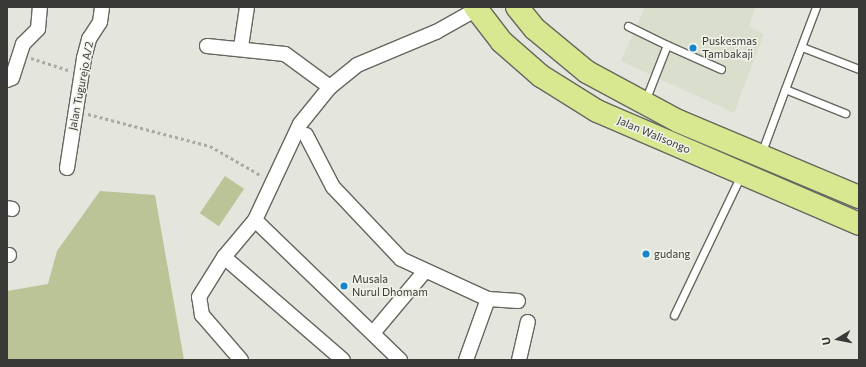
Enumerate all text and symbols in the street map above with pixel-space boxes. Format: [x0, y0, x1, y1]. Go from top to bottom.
place label: Puskesmas Tambakaji [702, 35, 757, 61]
street label: Jalan Tugurejo A/2 [66, 40, 96, 132]
marker: Puskesmas Tambakaji [687, 42, 699, 54]
street label: Jalan Walisongo [615, 114, 693, 156]
place label: gudang [654, 247, 690, 261]
marker: gudang [641, 249, 651, 259]
place label: Musala Nurul Dhomam [352, 273, 428, 299]
marker: Musala Nurul Dhomam [339, 281, 349, 291]
north arrow [818, 319, 858, 359]
text: U [819, 336, 833, 346]

